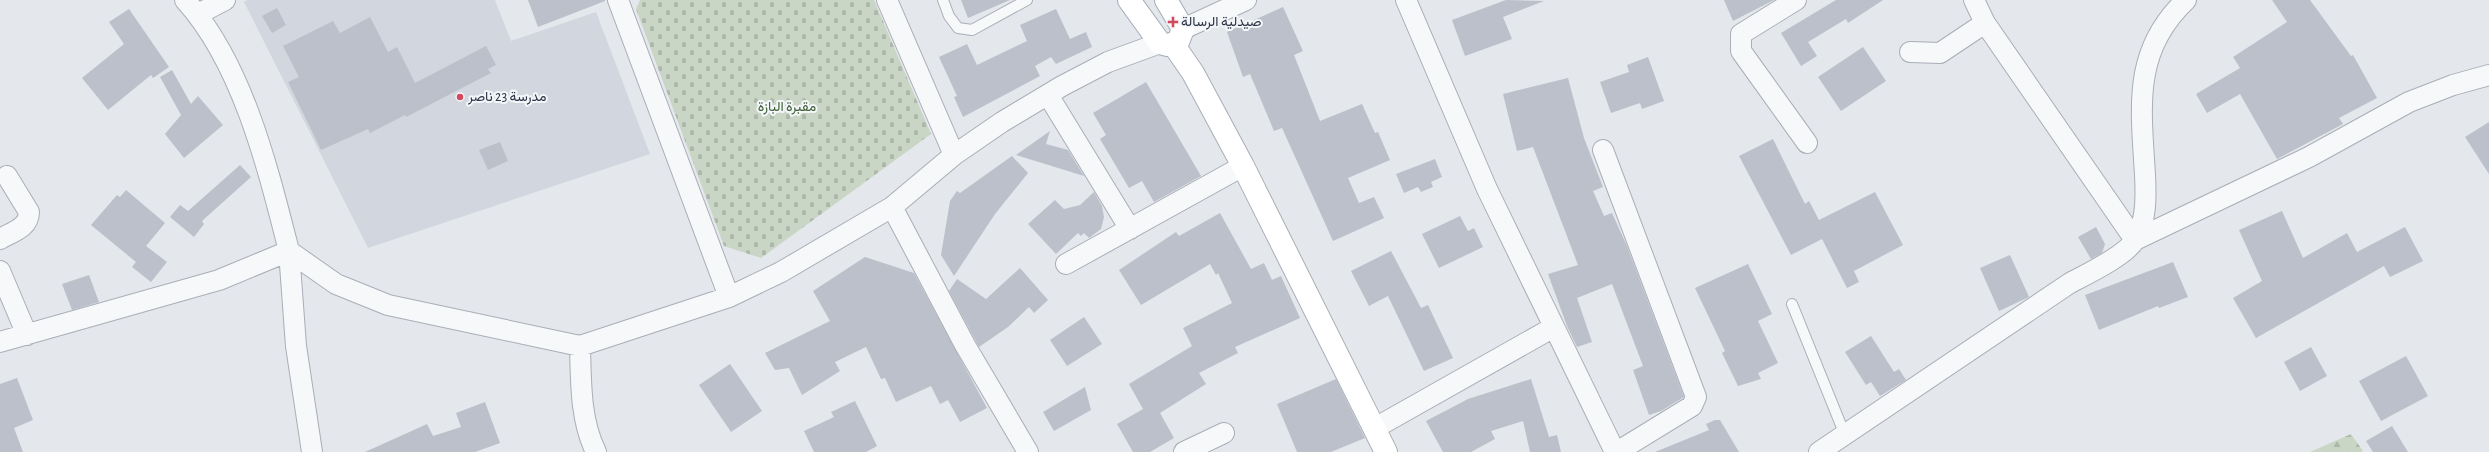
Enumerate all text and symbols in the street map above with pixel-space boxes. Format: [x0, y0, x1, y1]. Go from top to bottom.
place label: صيدلية الرسالة [1181, 15, 1262, 30]
marker: صيدلية الرسالة [1168, 17, 1178, 27]
place label: مدرسة 23 ناصر [467, 90, 546, 105]
marker: مدرسة 23 ناصر [455, 92, 465, 102]
park label: مقبرة البازة [758, 100, 816, 115]

